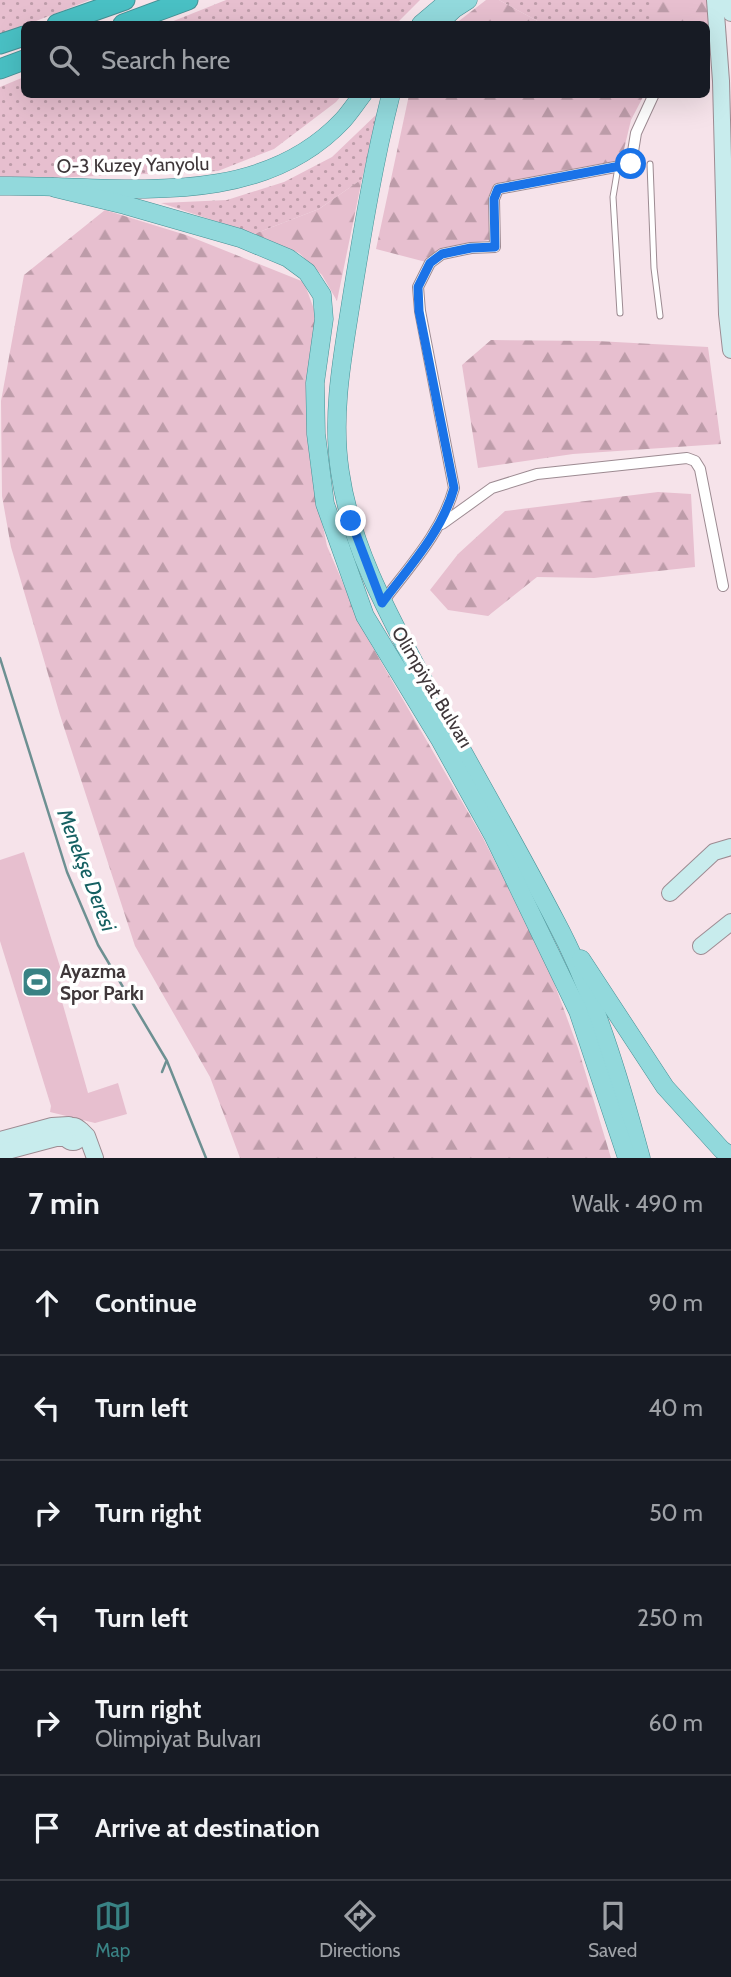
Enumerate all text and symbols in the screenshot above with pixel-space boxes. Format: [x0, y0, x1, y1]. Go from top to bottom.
search box [21, 21, 710, 98]
icon: search [45, 41, 83, 79]
text: Search here [101, 44, 230, 76]
route start [615, 148, 646, 179]
street label: O-3 Kuzey Yanyolu [56, 152, 210, 178]
route end [335, 505, 366, 536]
street label: Olimpiyat Bulvarı [387, 622, 477, 752]
water label: Menekşe Deresi [52, 804, 122, 935]
place label: Ayazma Spor Parkı [60, 960, 144, 1005]
sports icon: Ayazma Spor Parkı [20, 965, 54, 999]
text: 7 min [28, 1185, 100, 1222]
text: Walk · 490 m [572, 1190, 703, 1218]
icon: ahead [28, 1284, 66, 1322]
text: Continue [95, 1287, 197, 1319]
text: 90 m [649, 1289, 703, 1317]
icon: left [28, 1389, 66, 1427]
text: Turn left [95, 1392, 188, 1424]
text: 40 m [648, 1394, 703, 1422]
icon: right [28, 1494, 66, 1532]
text: Turn right [95, 1497, 201, 1529]
text: 50 m [649, 1499, 703, 1527]
icon: left [28, 1599, 66, 1637]
text: Turn left [95, 1602, 188, 1634]
text: 250 m [637, 1604, 703, 1632]
text: Turn right [95, 1693, 201, 1725]
icon: right [28, 1704, 66, 1742]
text: 60 m [649, 1709, 703, 1737]
text: Olimpiyat Bulvarı [95, 1725, 261, 1753]
icon: arrive [28, 1809, 66, 1847]
text: Arrive at destination [95, 1812, 320, 1844]
tab: Map [94, 1897, 132, 1962]
tab: Directions [319, 1897, 400, 1962]
tab: Saved [588, 1897, 637, 1962]

